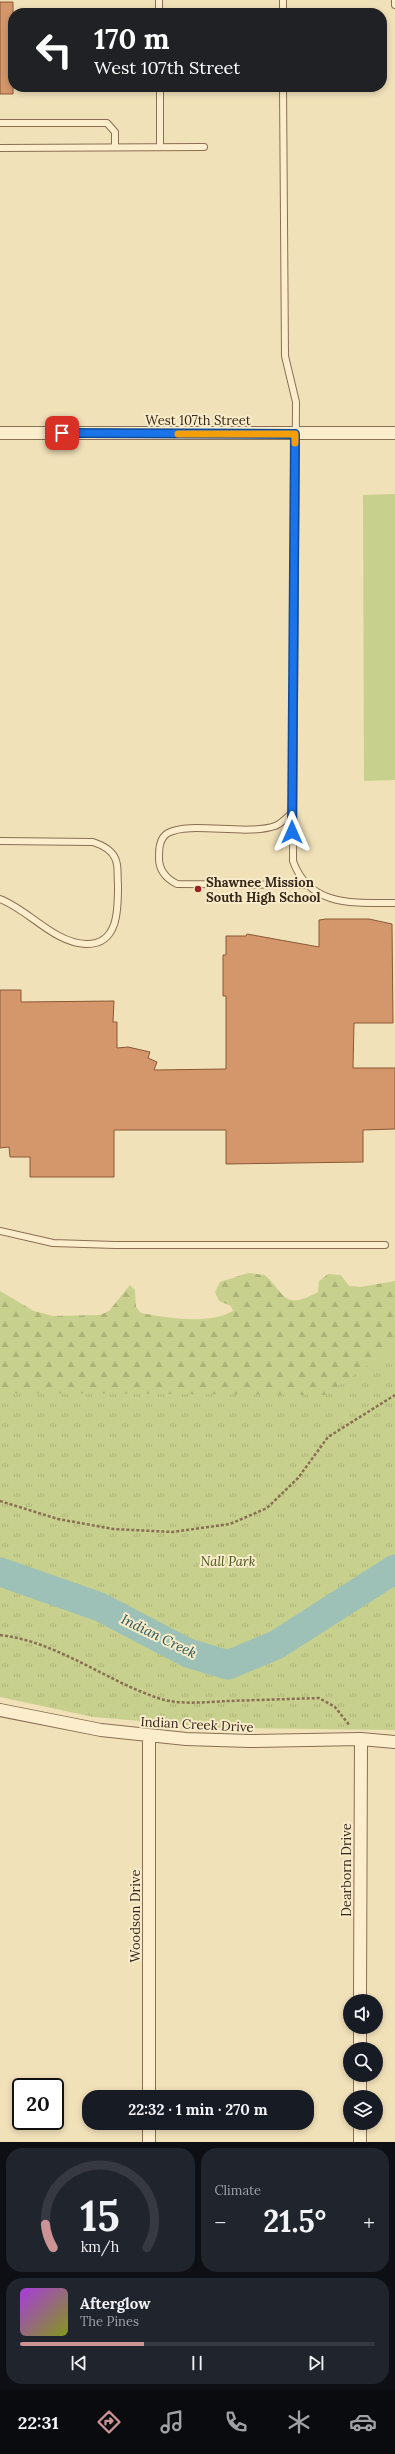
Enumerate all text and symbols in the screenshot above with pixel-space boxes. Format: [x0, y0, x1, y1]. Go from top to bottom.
text: 170 m [94, 21, 169, 57]
icon: left [28, 24, 80, 76]
text: West 107th Street [94, 56, 240, 79]
street label: West 107th Street [145, 412, 251, 429]
pin [45, 416, 79, 450]
icon: arrive [51, 422, 73, 444]
position arrow [271, 811, 313, 853]
place label: Shawnee Mission South High School [206, 874, 321, 906]
marker: Shawnee Mission South High School [193, 884, 203, 894]
park label: Nall Park [201, 1553, 256, 1570]
water label: Indian Creek [118, 1610, 200, 1662]
street label: Indian Creek Drive [140, 1713, 254, 1736]
street label: Dearborn Drive [338, 1823, 355, 1917]
street label: Woodson Drive [127, 1870, 144, 1962]
map controls [343, 1994, 383, 2130]
button: sound [343, 1994, 383, 2034]
button: search [343, 2042, 383, 2082]
speed limit sign: 20 [12, 2078, 64, 2130]
button: layers [343, 2090, 383, 2130]
text: 22:32 · 1 min · 270 m [128, 2100, 268, 2119]
text: Climate [215, 2182, 261, 2199]
text: 15 [81, 2189, 120, 2242]
text: 21.5° [263, 2202, 326, 2240]
text: − [215, 2208, 226, 2236]
text: + [363, 2208, 375, 2236]
text: km/h [81, 2238, 120, 2257]
text: Afterglow [80, 2294, 150, 2313]
text: The Pines [80, 2313, 139, 2330]
icon: previous [68, 2352, 90, 2374]
icon: pause [186, 2352, 208, 2374]
icon: next [305, 2352, 327, 2374]
icon: directions [95, 2408, 123, 2436]
icon: music [158, 2408, 186, 2436]
icon: phone [222, 2408, 250, 2436]
icon: climate [285, 2408, 313, 2436]
icon: car [349, 2408, 377, 2436]
text: 22:31 [18, 2411, 59, 2434]

